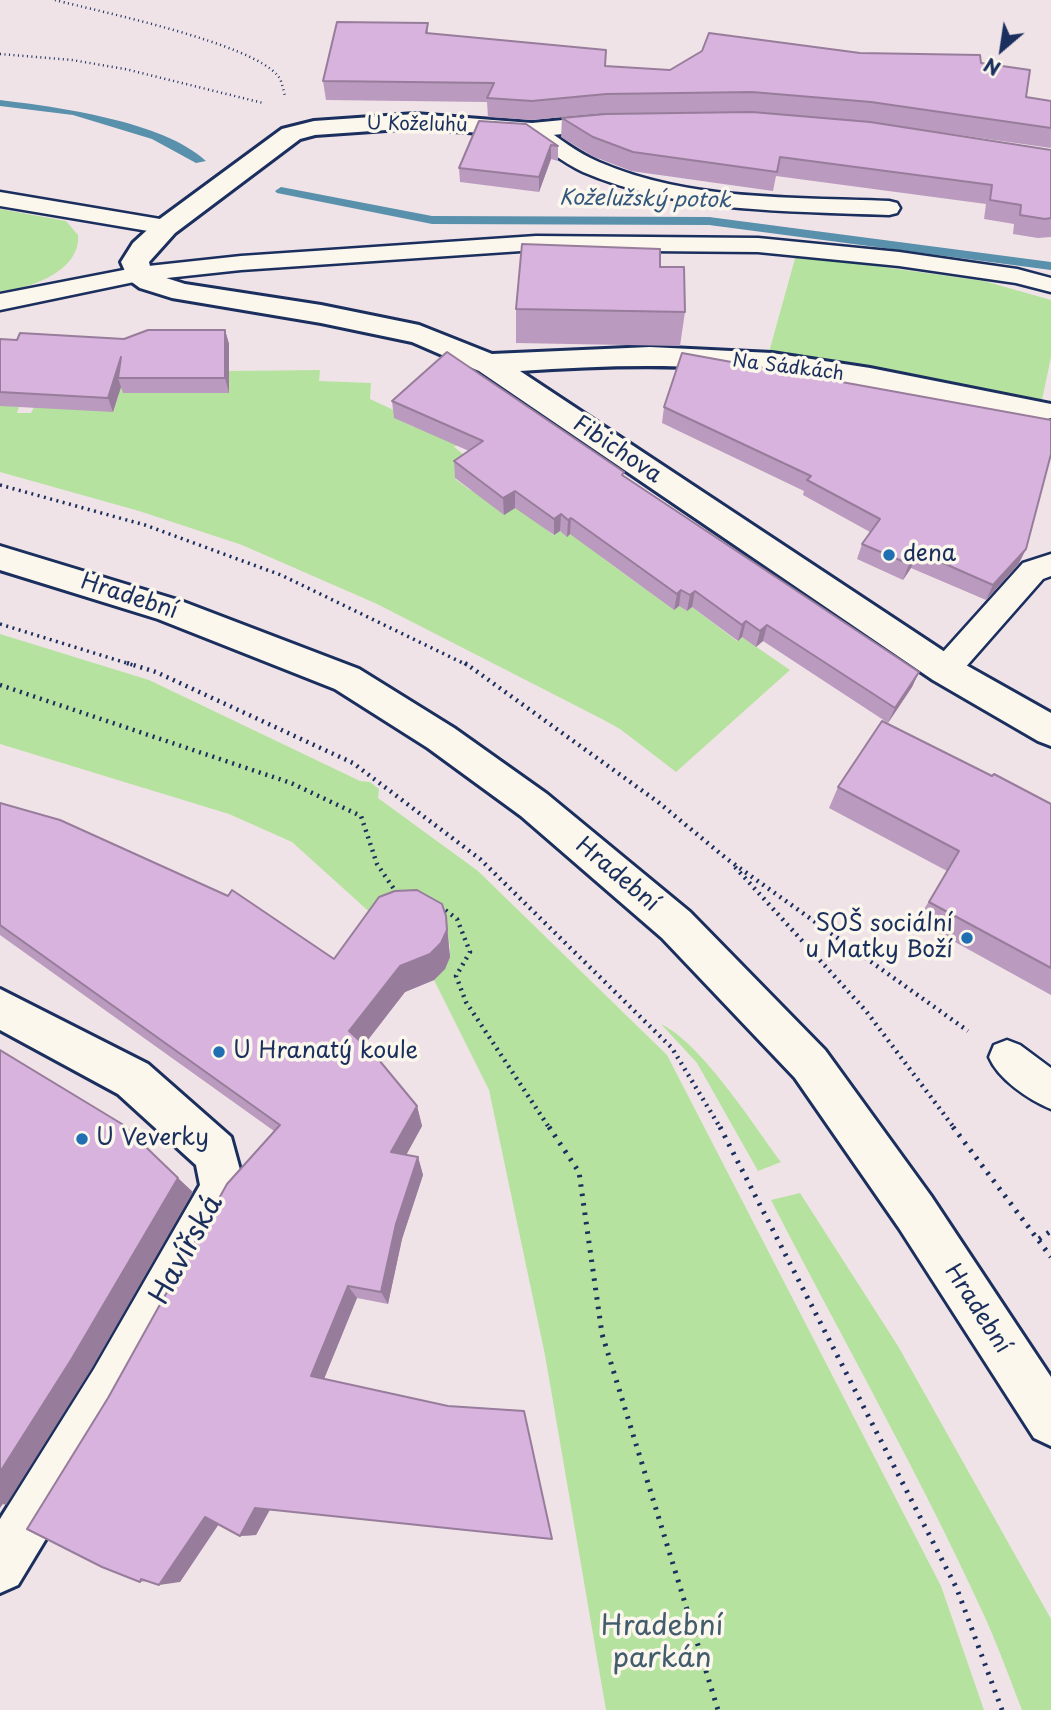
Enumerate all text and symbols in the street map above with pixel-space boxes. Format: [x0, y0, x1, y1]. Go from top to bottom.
north arrow [967, 14, 1037, 84]
text: N [978, 51, 1005, 83]
street label: U Koželuhů [366, 113, 468, 137]
water label: Koželužský potok [559, 186, 731, 214]
street label: Na Sádkách [731, 350, 845, 386]
street label: Fibichova [567, 410, 667, 490]
place label: dena [903, 541, 956, 569]
marker: dena [881, 547, 897, 563]
street label: Hradební [77, 568, 181, 626]
street label: Hradební [570, 832, 664, 918]
place label: SOŠ sociální u Matky Boží [805, 911, 953, 965]
marker: SOŠ sociální u Matky Boží [959, 930, 975, 946]
place label: U Hranatý koule [233, 1038, 418, 1066]
marker: U Hranatý koule [211, 1044, 227, 1060]
place label: U Veverky [96, 1125, 209, 1153]
marker: U Veverky [74, 1131, 90, 1147]
street label: Havířská [143, 1189, 231, 1311]
street label: Hradební [938, 1259, 1016, 1359]
park label: Hradební parkán [601, 1610, 723, 1676]

